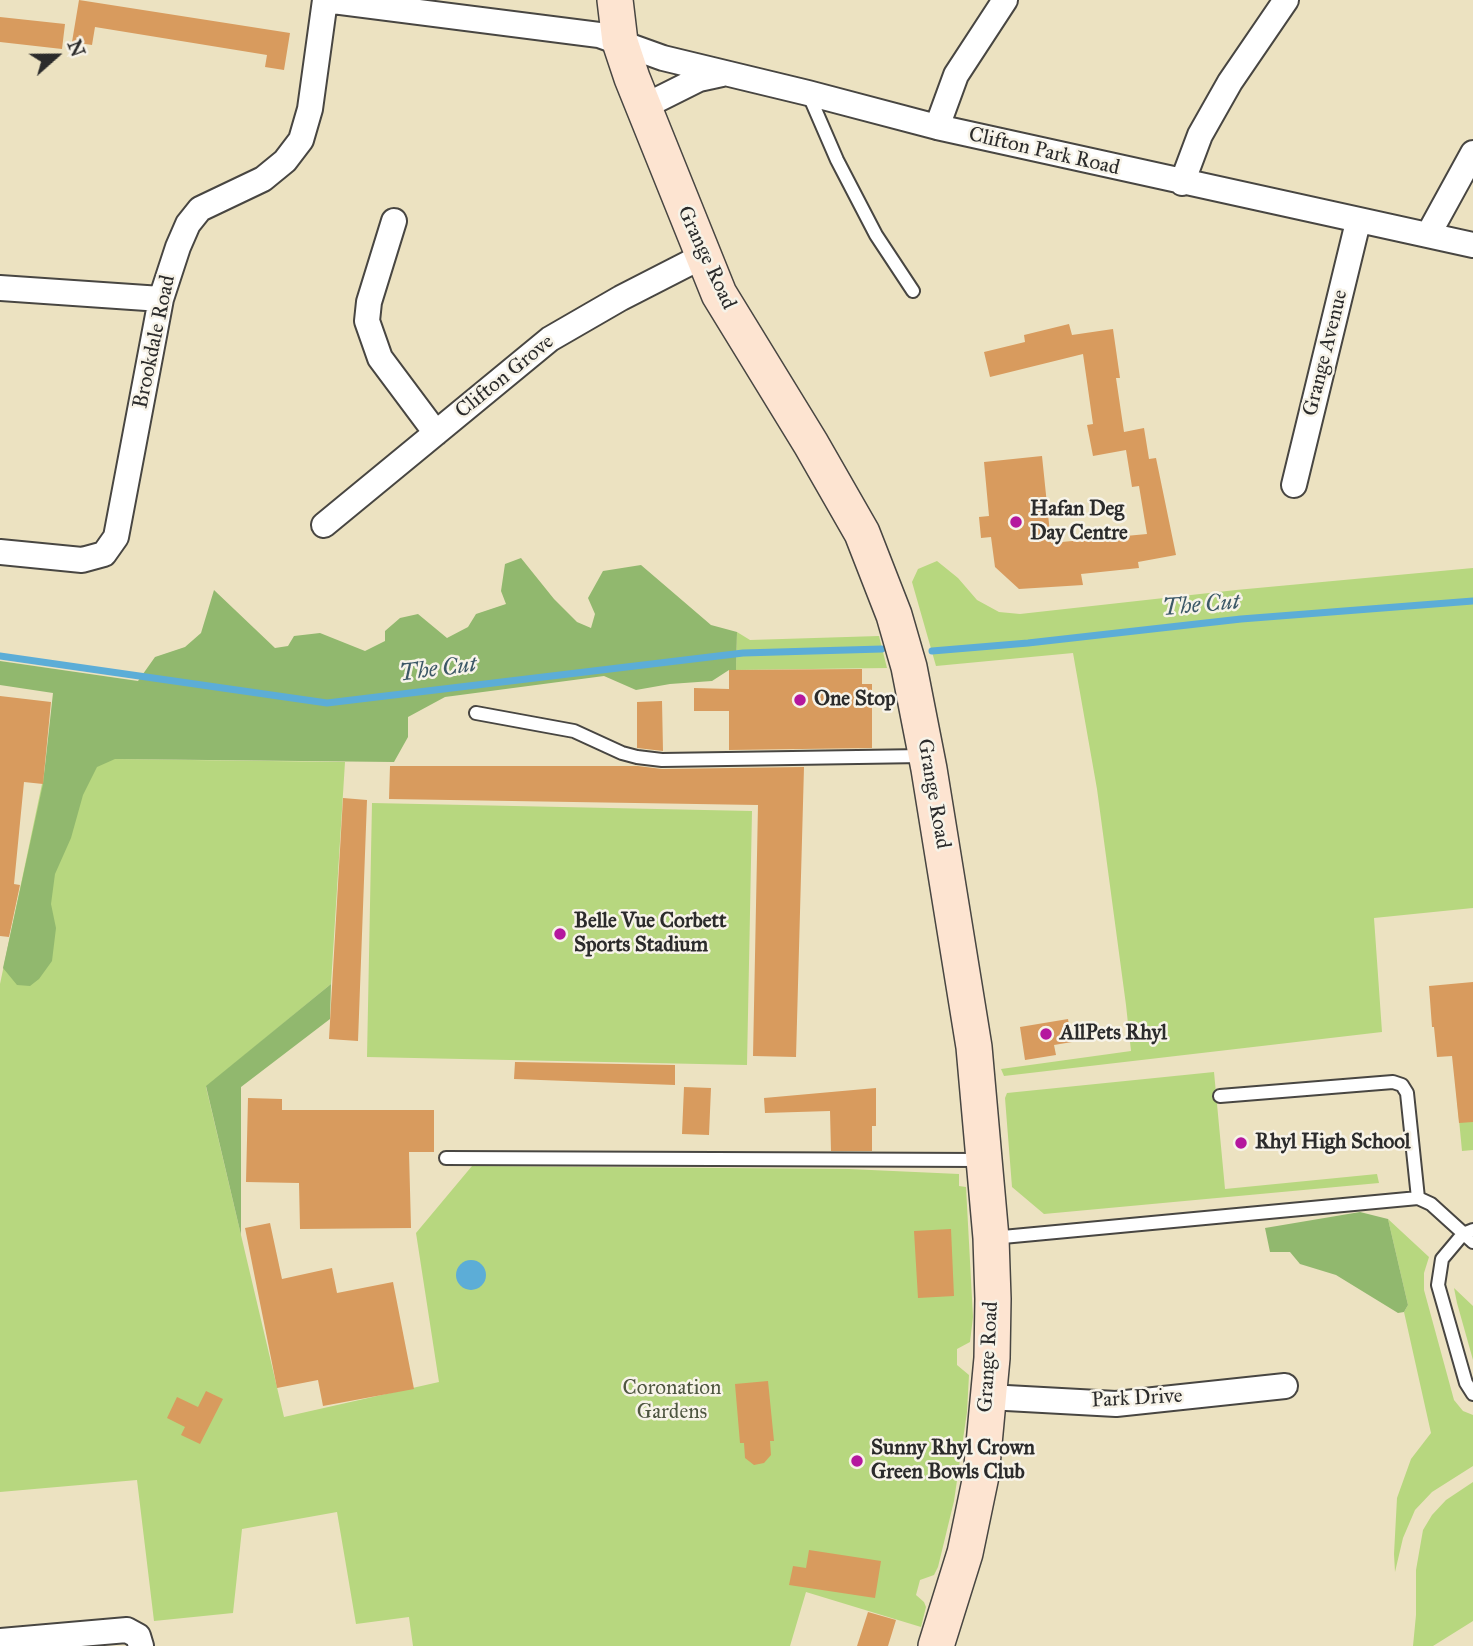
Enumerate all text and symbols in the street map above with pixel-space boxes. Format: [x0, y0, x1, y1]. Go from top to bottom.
north arrow [21, 21, 91, 91]
text: N [62, 37, 90, 60]
street label: Clifton Park Road [966, 122, 1122, 182]
street label: Grange Road [671, 202, 741, 314]
street label: Brookdale Road [129, 273, 181, 411]
street label: Grange Avenue [1298, 287, 1354, 419]
street label: Clifton Grove [451, 330, 559, 424]
place label: Hafan Deg Day Centre [1030, 497, 1128, 547]
marker: Hafan Deg Day Centre [1008, 514, 1024, 530]
water label: The Cut [1161, 589, 1241, 623]
water label: The Cut [398, 652, 478, 688]
place label: One Stop [814, 687, 895, 713]
marker: One Stop [792, 692, 808, 708]
street label: Grange Road [911, 737, 955, 851]
place label: Belle Vue Corbett Sports Stadium [574, 909, 726, 959]
marker: Belle Vue Corbett Sports Stadium [552, 926, 568, 942]
place label: AllPets Rhyl [1060, 1021, 1167, 1047]
marker: AllPets Rhyl [1038, 1026, 1054, 1042]
place label: Rhyl High School [1255, 1130, 1411, 1156]
marker: Rhyl High School [1233, 1135, 1249, 1151]
street label: Grange Road [974, 1301, 1004, 1413]
park label: Coronation Gardens [623, 1376, 721, 1426]
street label: Park Drive [1091, 1384, 1183, 1414]
place label: Sunny Rhyl Crown Green Bowls Club [871, 1436, 1035, 1486]
marker: Sunny Rhyl Crown Green Bowls Club [849, 1453, 865, 1469]

